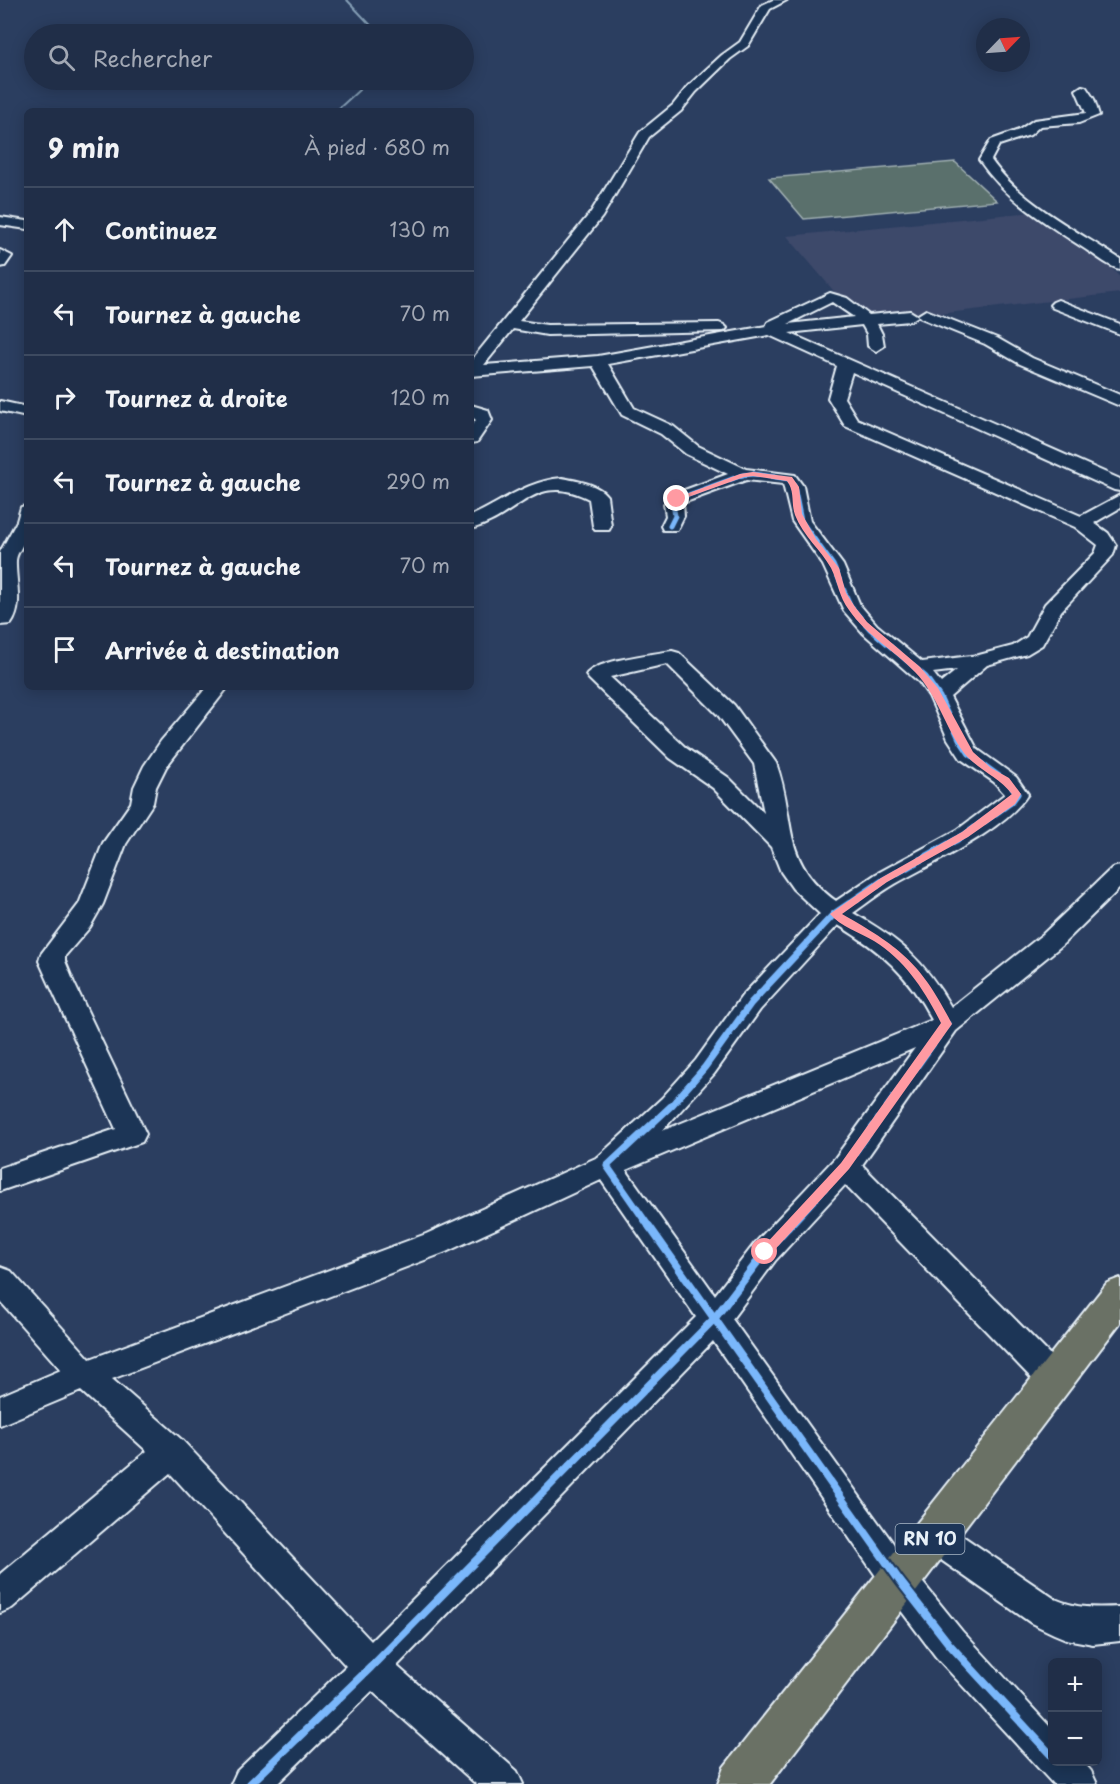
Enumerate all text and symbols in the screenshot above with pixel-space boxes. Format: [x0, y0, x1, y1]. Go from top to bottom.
north arrow [976, 18, 1030, 72]
search box [24, 24, 474, 90]
icon: search [45, 41, 78, 74]
text: Rechercher [93, 41, 212, 74]
text: 9 min [48, 128, 120, 167]
text: À pied · 680 m [304, 132, 450, 162]
icon: ahead [48, 213, 81, 246]
text: Continuez [105, 213, 217, 246]
text: 130 m [390, 214, 450, 244]
icon: left [48, 297, 81, 330]
text: Tournez à gauche [105, 297, 301, 330]
text: 70 m [400, 298, 450, 328]
icon: right [48, 381, 81, 414]
text: Tournez à droite [105, 381, 288, 414]
text: 120 m [391, 382, 450, 412]
icon: left [48, 465, 81, 498]
text: Tournez à gauche [105, 465, 301, 498]
text: 290 m [386, 466, 450, 496]
route end [663, 485, 689, 511]
icon: left [48, 549, 81, 582]
text: Tournez à gauche [105, 549, 301, 582]
text: 70 m [400, 550, 450, 580]
icon: arrive [48, 633, 81, 666]
text: Arrivée à destination [105, 633, 339, 666]
route start [751, 1238, 777, 1264]
road number: RN 10 [896, 1524, 964, 1554]
map controls [1048, 1658, 1102, 1766]
button: + [1048, 1658, 1102, 1712]
button: − [1048, 1712, 1102, 1766]

